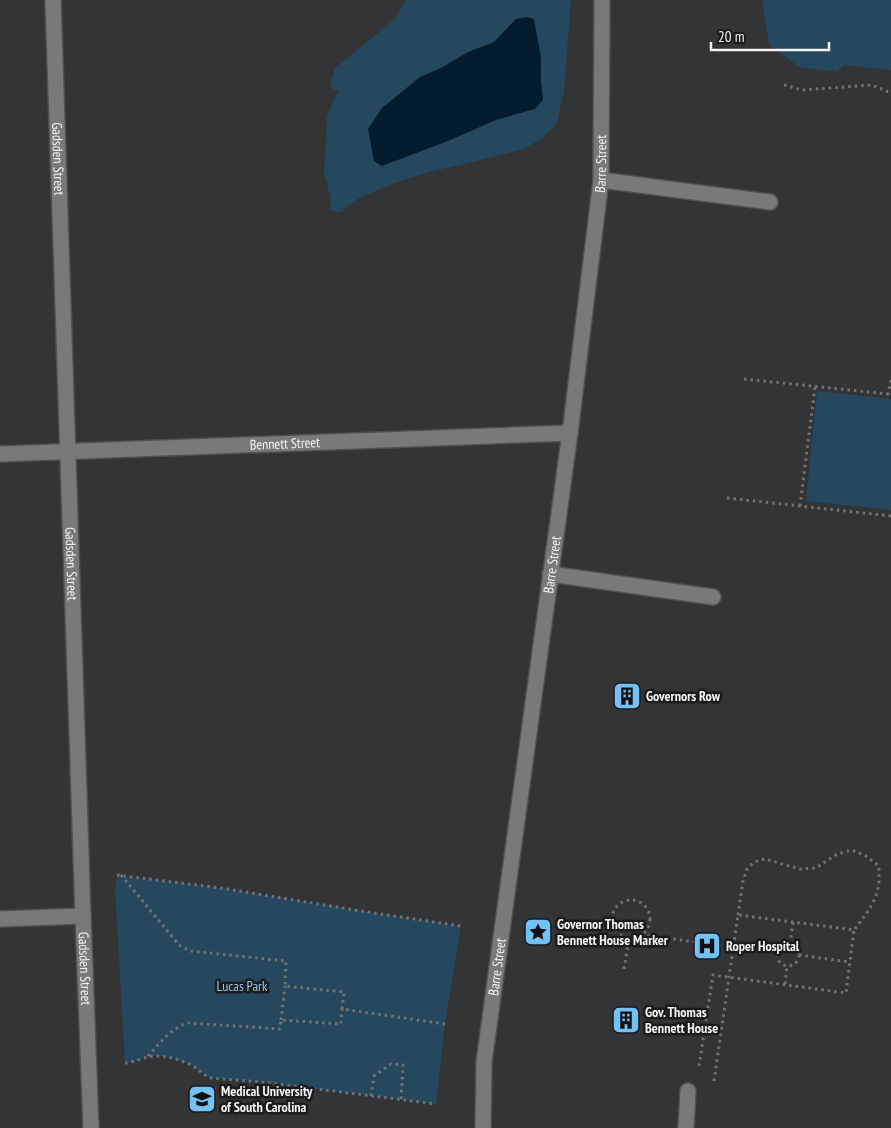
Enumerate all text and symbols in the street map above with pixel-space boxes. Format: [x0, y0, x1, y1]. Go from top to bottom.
scale bar [711, 20, 828, 52]
text: 20 m [718, 27, 744, 46]
street label: Gadsden Street [48, 122, 68, 196]
street label: Barre Street [591, 135, 610, 194]
street label: Bennett Street [249, 433, 320, 454]
street label: Gadsden Street [61, 527, 82, 601]
street label: Barre Street [539, 535, 565, 594]
building icon: Governors Row [612, 681, 642, 711]
place label: Governors Row [646, 687, 721, 705]
place label: Governor Thomas Bennett House Marker [557, 915, 669, 949]
place icon: Governor Thomas Bennett House Marker [523, 917, 553, 947]
hospital icon: Roper Hospital [692, 931, 722, 961]
street label: Gadsden Street [75, 932, 95, 1006]
street label: Barre Street [484, 937, 510, 997]
place label: Roper Hospital [726, 937, 800, 955]
park label: Lucas Park [217, 977, 268, 995]
place label: Gov. Thomas Bennett House [645, 1003, 718, 1037]
building icon: Gov. Thomas Bennett House [611, 1005, 641, 1035]
place label: Medical University of South Carolina [221, 1082, 313, 1116]
school or university icon: Medical University of South Carolina [187, 1084, 217, 1114]

